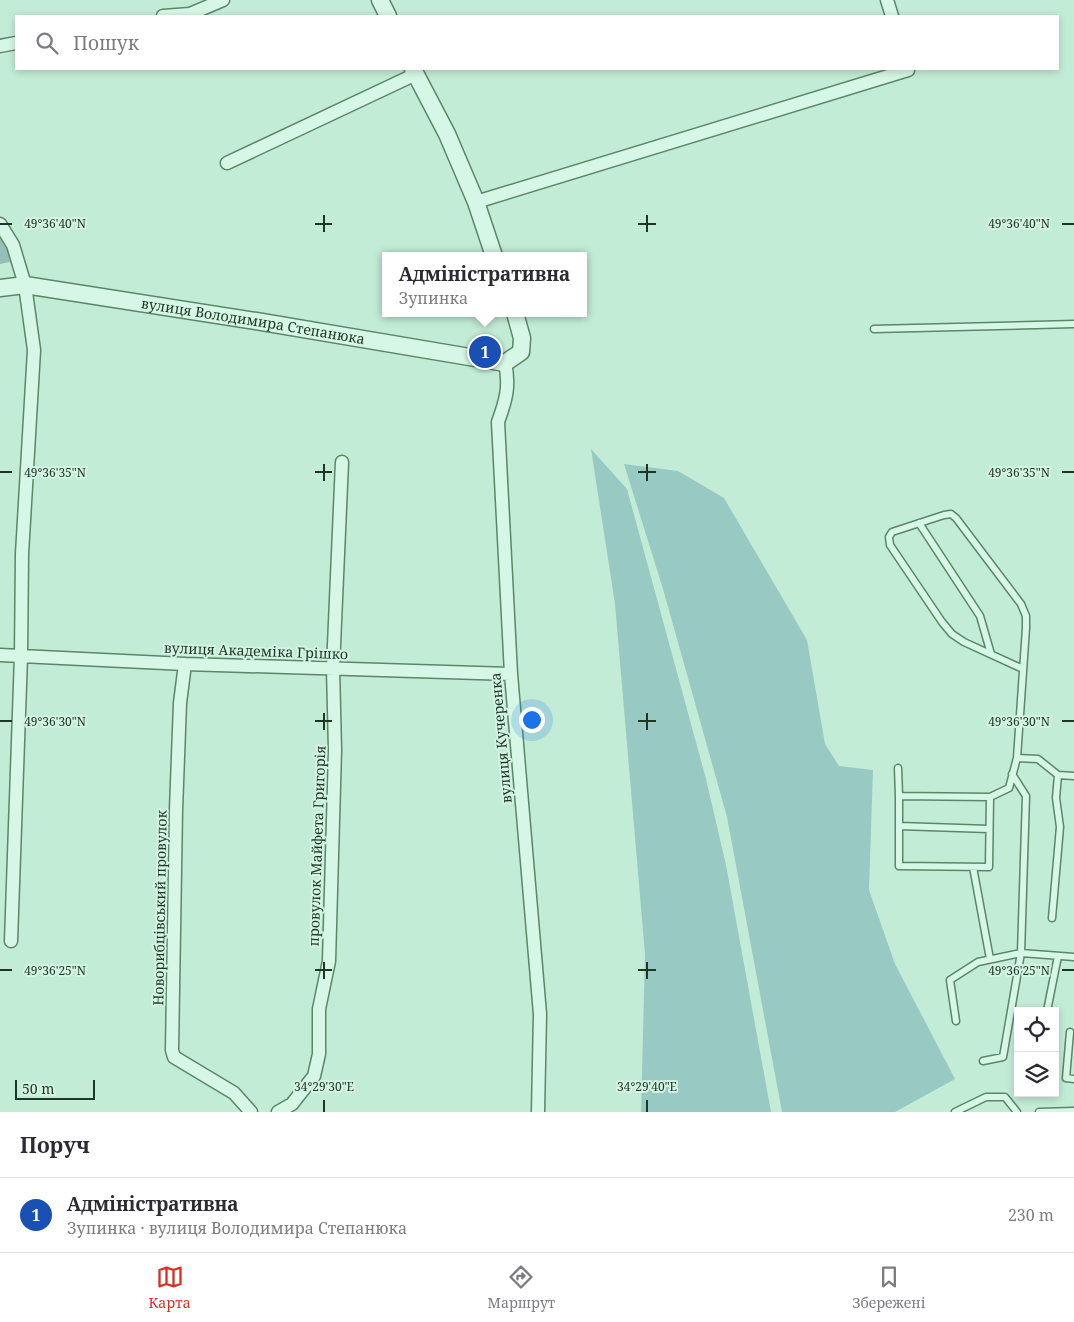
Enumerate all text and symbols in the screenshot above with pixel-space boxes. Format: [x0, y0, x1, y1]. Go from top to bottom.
search box [15, 15, 1059, 70]
icon: search [33, 29, 61, 57]
text: Пошук [73, 30, 139, 56]
text: 49°36'40"N [24, 215, 86, 232]
text: 49°36'40"N [988, 215, 1050, 232]
popup [382, 252, 587, 317]
text: Адміністративна [399, 261, 570, 287]
text: Зупинка [399, 287, 468, 309]
street label: вулиця Володимира Степанюка [140, 293, 366, 348]
pin: 1 [469, 333, 501, 371]
text: 49°36'35"N [24, 464, 86, 481]
text: 49°36'35"N [988, 464, 1050, 481]
street label: вулиця Академіка Грішко [164, 638, 348, 663]
street label: вулиця Кучеренка [485, 672, 516, 804]
your location [519, 707, 545, 733]
text: 49°36'30"N [24, 713, 86, 730]
text: 49°36'30"N [988, 713, 1050, 730]
street label: провулок Майфета Григорія [304, 745, 329, 947]
street label: Новорибцівський провулок [148, 809, 171, 1006]
text: 49°36'25"N [24, 962, 86, 979]
text: 49°36'25"N [988, 962, 1050, 979]
map controls [1014, 1007, 1059, 1097]
button: locate [1014, 1007, 1059, 1052]
button: layers [1014, 1052, 1059, 1097]
scale bar [15, 1077, 95, 1100]
text: 34°29'30"E [294, 1078, 354, 1095]
text: 34°29'40"E [617, 1078, 677, 1095]
text: 50 m [22, 1079, 55, 1098]
text: Поруч [20, 1131, 90, 1159]
text: Адміністративна [67, 1191, 239, 1217]
text: 1 [31, 1204, 41, 1226]
text: 230 m [1008, 1204, 1054, 1226]
text: Зупинка · вулиця Володимира Степанюка [67, 1217, 407, 1239]
tab: Карта [148, 1263, 191, 1312]
tab: Маршрут [488, 1263, 555, 1312]
tab: Збережені [852, 1263, 926, 1312]

